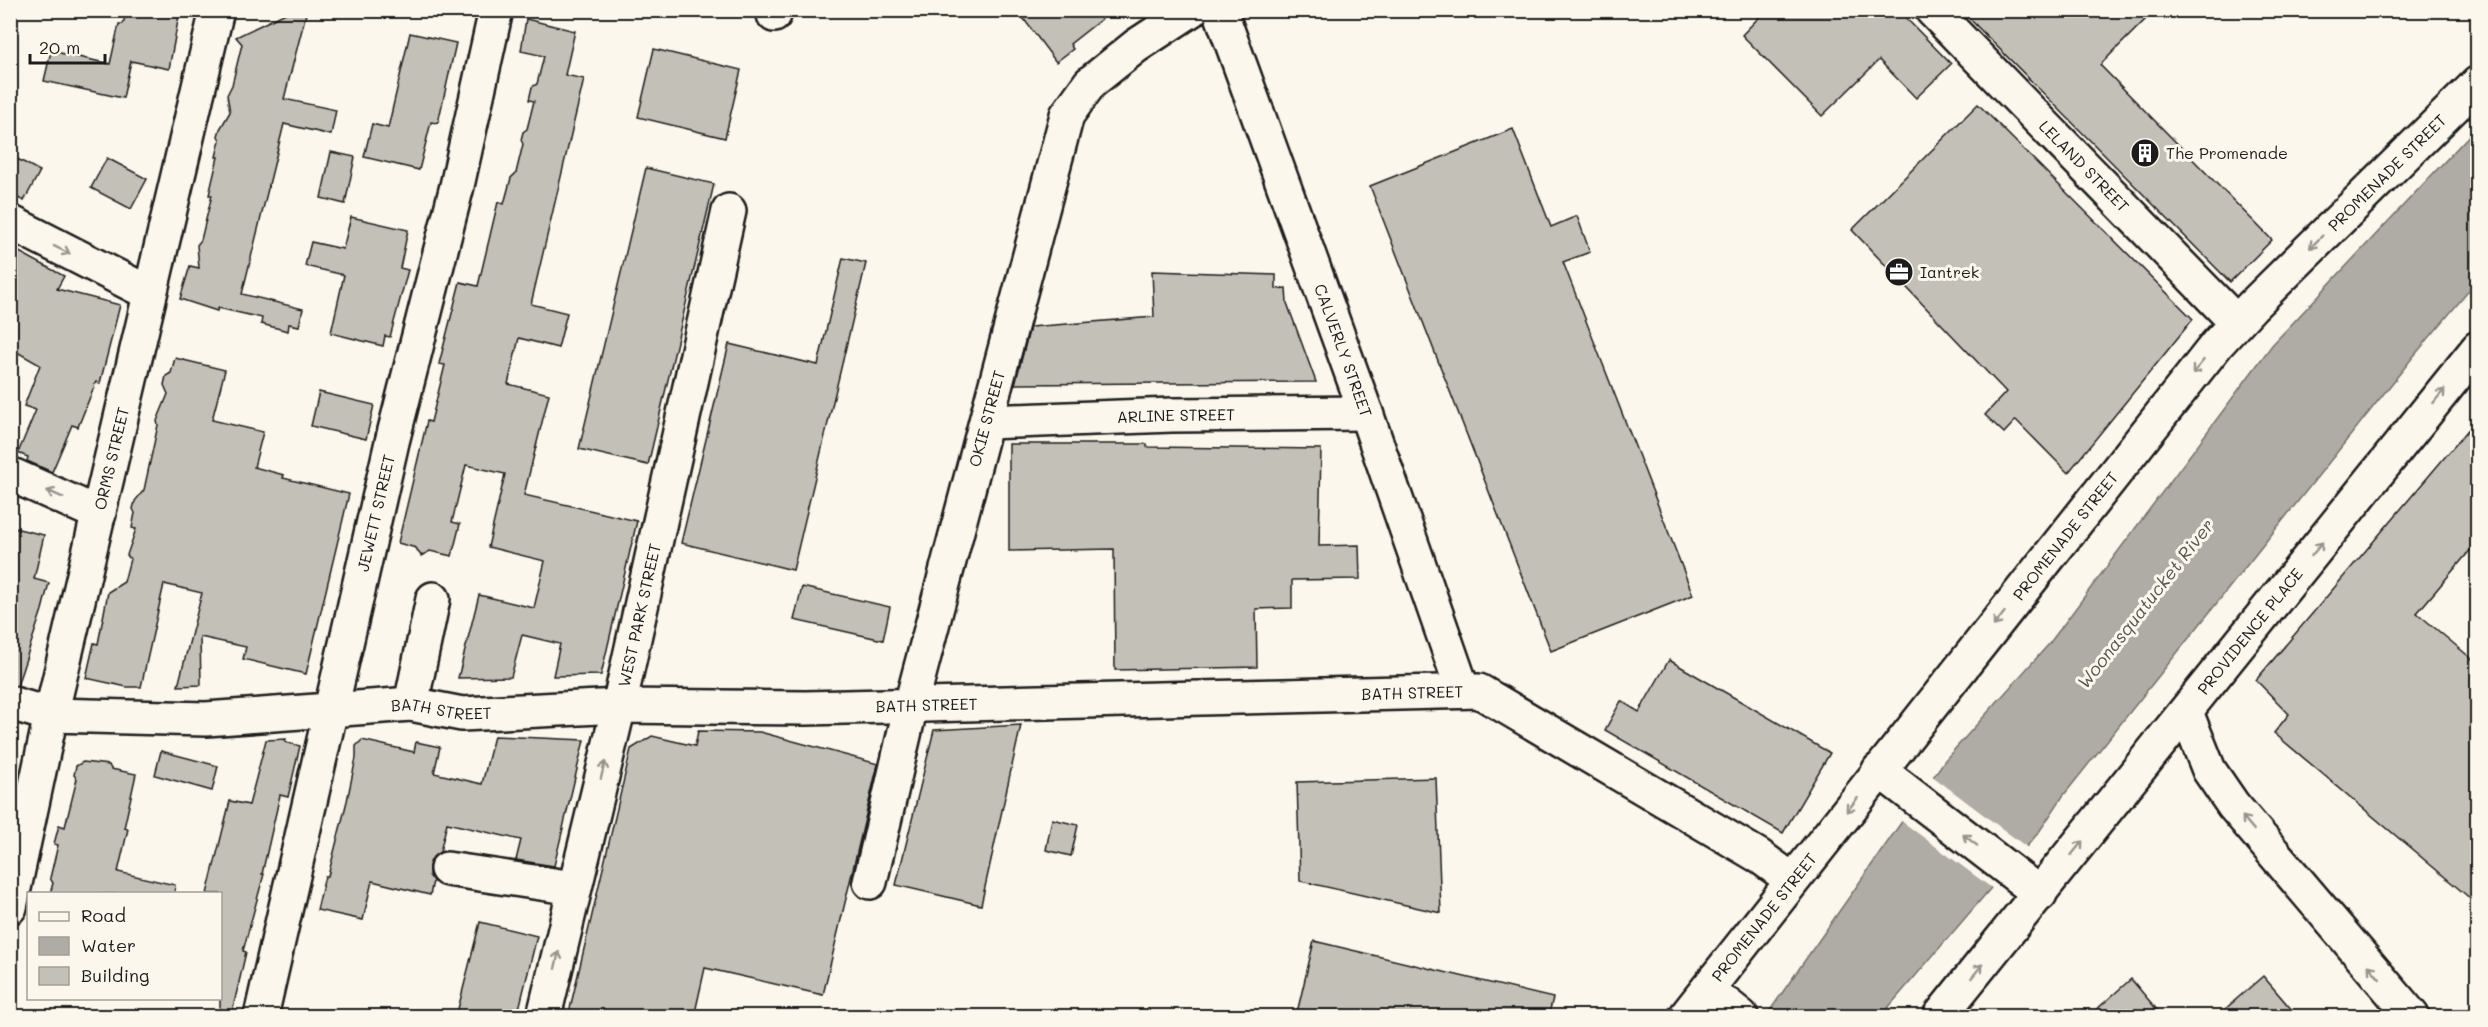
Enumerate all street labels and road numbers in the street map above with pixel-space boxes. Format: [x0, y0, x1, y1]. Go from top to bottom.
street label: PROMENADE STREET [2323, 109, 2451, 235]
street label: LELAND STREET [2035, 115, 2134, 216]
street label: CALVERLY STREET [1310, 281, 1378, 420]
street label: OKIE STREET [963, 368, 1009, 469]
street label: ARLINE STREET [1116, 403, 1235, 427]
street label: ORMS STREET [89, 404, 133, 512]
street label: JEWETT STREET [352, 452, 399, 573]
street label: PROMENADE STREET [2008, 467, 2122, 604]
street label: WEST PARK STREET [613, 541, 665, 689]
street label: PROVIDENCE PLACE [2192, 563, 2307, 699]
street label: BATH STREET [1361, 680, 1464, 704]
street label: BATH STREET [390, 693, 492, 724]
street label: BATH STREET [875, 693, 978, 716]
street label: PROMENADE STREET [1706, 848, 1821, 985]

